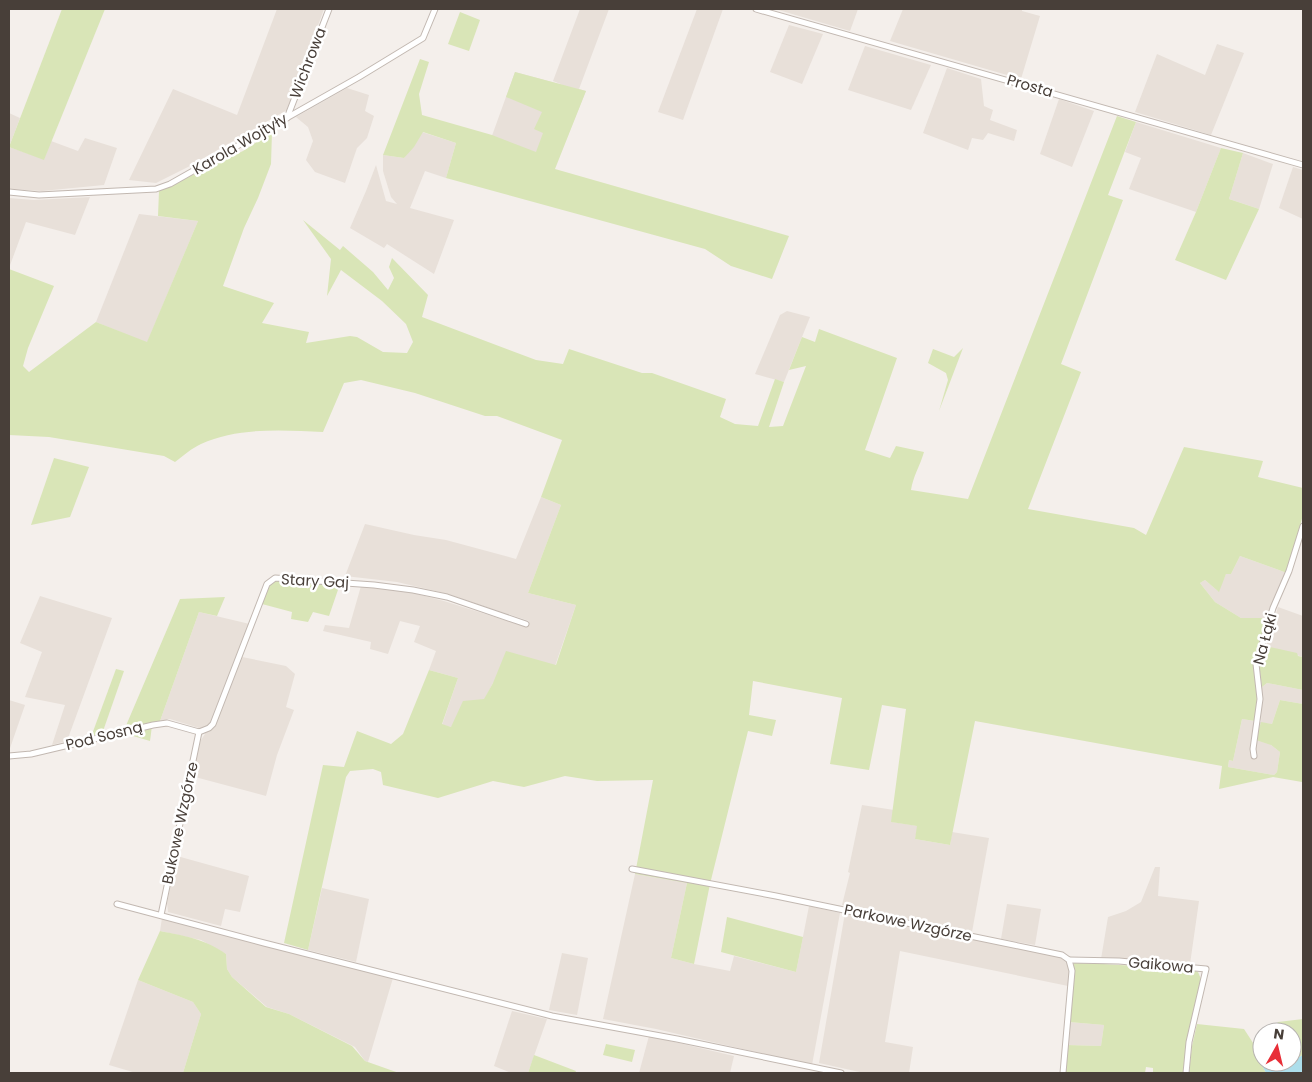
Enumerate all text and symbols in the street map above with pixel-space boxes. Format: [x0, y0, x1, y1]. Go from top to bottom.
street label: Wichrowa [284, 24, 331, 101]
street label: Prosta [1005, 69, 1056, 102]
street label: Karola Wojtyły [188, 108, 291, 179]
street label: Stary Gaj [281, 568, 350, 593]
street label: Na Łąki [1248, 611, 1281, 667]
street label: Pod Sosną [63, 716, 144, 755]
street label: Bukowe Wzgórze [156, 760, 203, 886]
street label: Parkowe Wzgórze [842, 899, 974, 946]
street label: Gaikowa [1128, 951, 1194, 978]
north arrow [1252, 1022, 1302, 1072]
text: N [1272, 1023, 1285, 1045]

